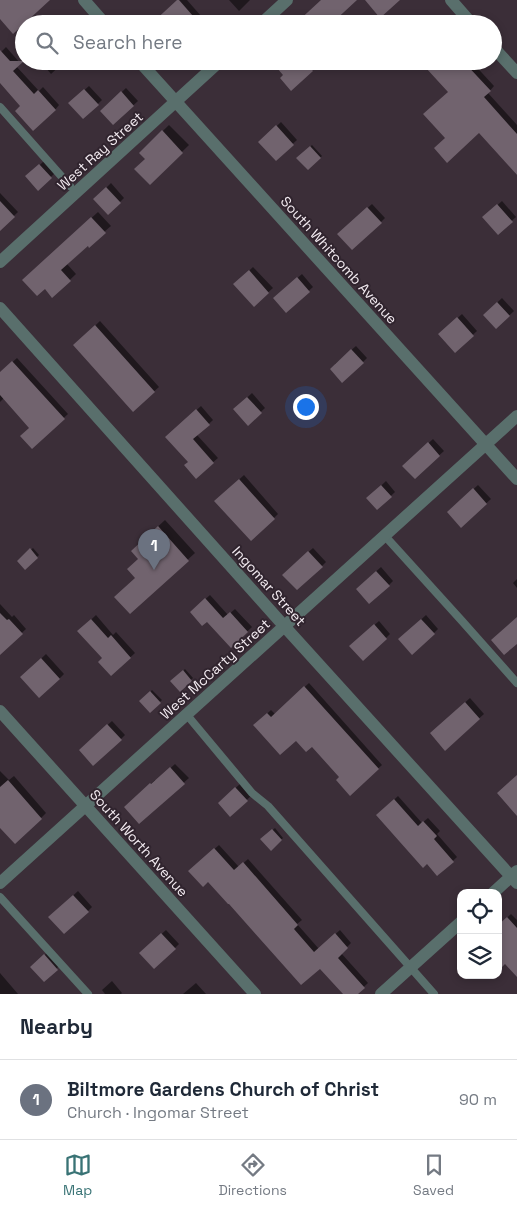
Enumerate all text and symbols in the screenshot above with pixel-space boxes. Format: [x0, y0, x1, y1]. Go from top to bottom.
search box [15, 15, 502, 70]
icon: search [33, 29, 61, 57]
text: Search here [73, 30, 183, 55]
street label: West Ray Street [53, 108, 147, 194]
street label: South Whitcomb Avenue [277, 192, 401, 328]
your location [293, 394, 319, 420]
pin: 1 [138, 529, 170, 570]
street label: Ingomar Street [228, 542, 310, 630]
street label: West McCarty Street [156, 615, 274, 723]
street label: South Worth Avenue [86, 786, 192, 900]
map controls [457, 889, 502, 979]
button: locate [457, 889, 502, 934]
button: layers [457, 934, 502, 979]
text: Nearby [20, 1013, 93, 1040]
text: Biltmore Gardens Church of Christ [67, 1077, 379, 1102]
text: 1 [32, 1089, 40, 1110]
text: 90 m [459, 1089, 497, 1110]
text: Church · Ingomar Street [67, 1102, 249, 1123]
tab: Map [63, 1151, 92, 1199]
tab: Directions [218, 1151, 287, 1199]
tab: Saved [413, 1151, 454, 1199]

